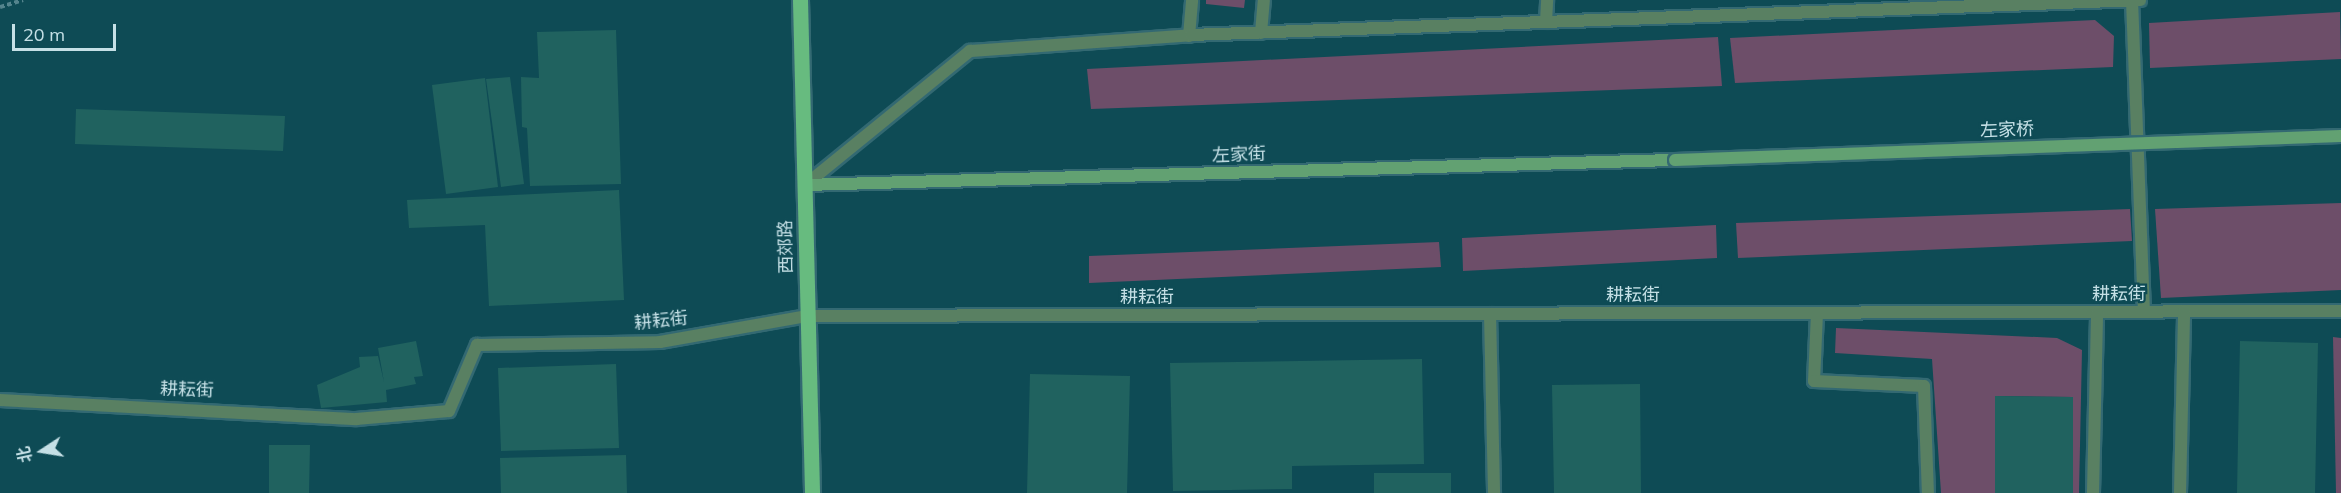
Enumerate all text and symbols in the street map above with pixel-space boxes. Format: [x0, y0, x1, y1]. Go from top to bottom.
scale bar [15, 12, 118, 50]
text: 20 m [23, 23, 65, 46]
street label: 左家桥 [1980, 118, 2034, 142]
street label: 左家街 [1212, 143, 1266, 167]
street label: 西郊路 [775, 220, 797, 274]
street label: 耕耘街 [2092, 283, 2146, 305]
street label: 耕耘街 [1606, 284, 1660, 306]
street label: 耕耘街 [1120, 286, 1174, 308]
street label: 耕耘街 [633, 307, 689, 335]
street label: 耕耘街 [160, 378, 214, 402]
north arrow [12, 421, 72, 481]
text: 北 [13, 445, 36, 465]

